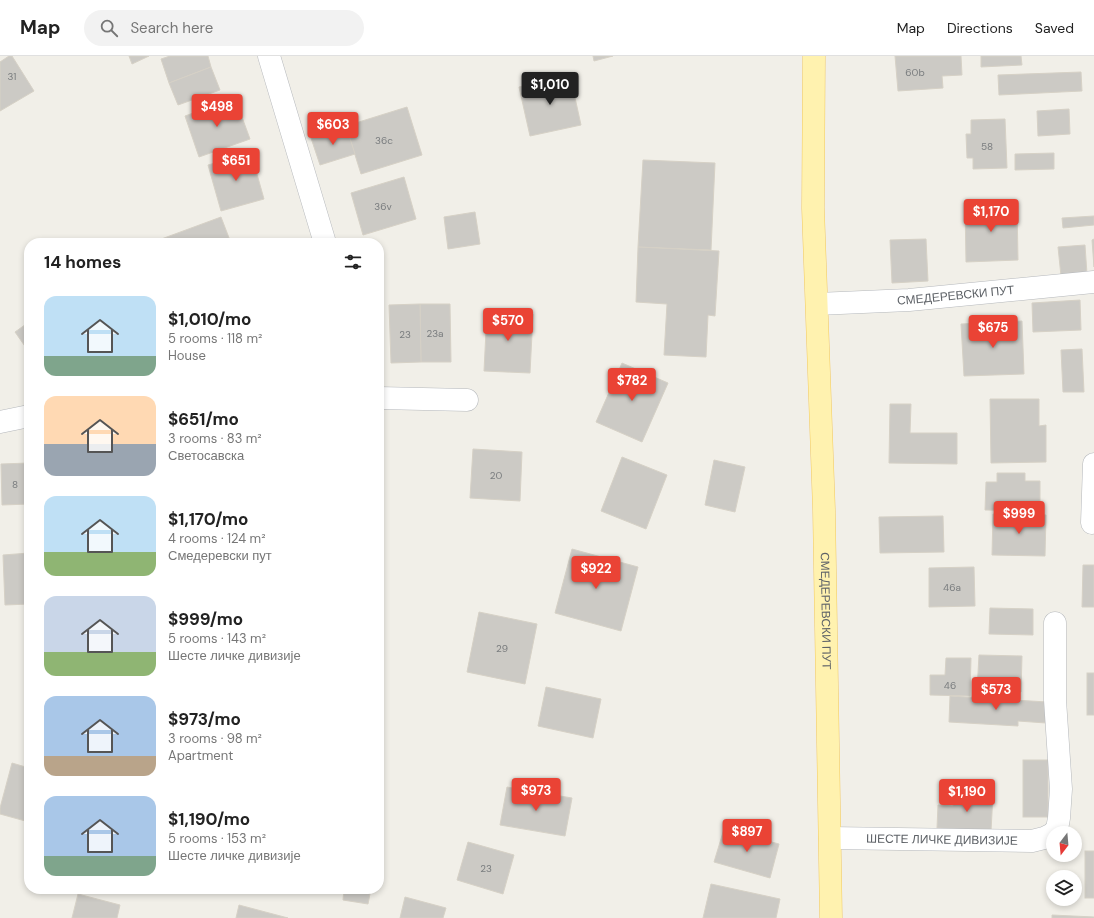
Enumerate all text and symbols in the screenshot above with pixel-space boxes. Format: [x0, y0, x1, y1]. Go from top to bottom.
search box [84, 10, 364, 46]
text: Map [20, 15, 60, 40]
icon: search [98, 17, 120, 39]
text: Search here [130, 18, 213, 38]
text: Map [897, 19, 925, 37]
text: Directions [947, 19, 1013, 37]
text: Saved [1035, 19, 1074, 37]
house number: 60b [905, 66, 925, 79]
house number: 31 [8, 70, 16, 83]
pin: $1,010 [517, 72, 583, 106]
text: $1,010 [531, 76, 569, 93]
pin: $498 [193, 94, 241, 128]
text: $498 [201, 98, 233, 115]
pin: $603 [309, 112, 357, 146]
text: $603 [316, 116, 350, 133]
house number: 36c [375, 134, 393, 147]
house number: 58 [981, 140, 993, 153]
pin: $651 [212, 148, 260, 182]
text: $651 [222, 152, 250, 169]
pin: $1,170 [958, 199, 1024, 233]
house number: 36v [374, 200, 392, 213]
text: $1,170 [973, 203, 1009, 220]
text: 14 homes [44, 251, 121, 273]
icon: filters [342, 251, 364, 273]
street label: СМЕДЕРЕВСКИ ПУТ [897, 282, 1016, 309]
text: $1,010/mo [168, 308, 251, 330]
pin: $570 [484, 308, 532, 342]
icon: home [76, 312, 124, 360]
text: $570 [492, 312, 524, 329]
pin: $675 [969, 315, 1017, 349]
text: $675 [978, 319, 1008, 336]
house number: 23a [426, 327, 444, 340]
house number: 23 [399, 328, 411, 341]
text: 5 rooms · 118 m² [168, 330, 262, 347]
text: House [168, 347, 206, 364]
pin: $782 [608, 368, 656, 402]
text: $782 [617, 372, 647, 389]
text: $651/mo [168, 408, 239, 430]
icon: home [76, 412, 124, 460]
text: 3 rooms · 83 m² [168, 430, 262, 447]
text: Светосавска [168, 447, 244, 464]
house number: 20 [490, 469, 502, 482]
house number: 8 [12, 478, 18, 491]
pin: $999 [995, 501, 1043, 535]
text: $999 [1003, 505, 1035, 522]
text: $1,170/mo [168, 508, 248, 530]
icon: home [76, 512, 124, 560]
text: 4 rooms · 124 m² [168, 530, 265, 547]
text: Смедеревски пут [168, 547, 272, 564]
street label: СМЕДЕРЕВСКИ ПУТ [817, 552, 835, 670]
pin: $922 [572, 556, 620, 590]
text: $922 [580, 560, 612, 577]
house number: 46a [943, 581, 961, 594]
text: $999/mo [168, 608, 243, 630]
icon: home [76, 612, 124, 660]
text: 5 rooms · 143 m² [168, 630, 266, 647]
house number: 29 [496, 642, 508, 655]
text: Шесте личке дивизије [168, 647, 301, 664]
pin: $573 [972, 677, 1020, 711]
house number: 46 [944, 679, 956, 692]
text: $573 [981, 681, 1011, 698]
text: $973/mo [168, 708, 241, 730]
icon: home [76, 712, 124, 760]
text: 3 rooms · 98 m² [168, 730, 262, 747]
text: Apartment [168, 747, 233, 764]
pin: $973 [512, 778, 560, 812]
pin: $1,190 [934, 779, 1000, 813]
text: $973 [521, 782, 551, 799]
text: $1,190 [948, 783, 986, 800]
text: $1,190/mo [168, 808, 250, 830]
icon: home [76, 812, 124, 860]
pin: $897 [723, 819, 771, 853]
text: $897 [732, 823, 762, 840]
north arrow [1046, 826, 1082, 862]
map controls [1046, 826, 1082, 906]
text: 5 rooms · 153 m² [168, 830, 266, 847]
street label: ШЕСТЕ ЛИЧКЕ ДИВИЗИЈЕ [866, 831, 1018, 849]
text: Шесте личке дивизије [168, 847, 301, 864]
house number: 23 [480, 862, 492, 875]
button: layers [1046, 870, 1082, 906]

